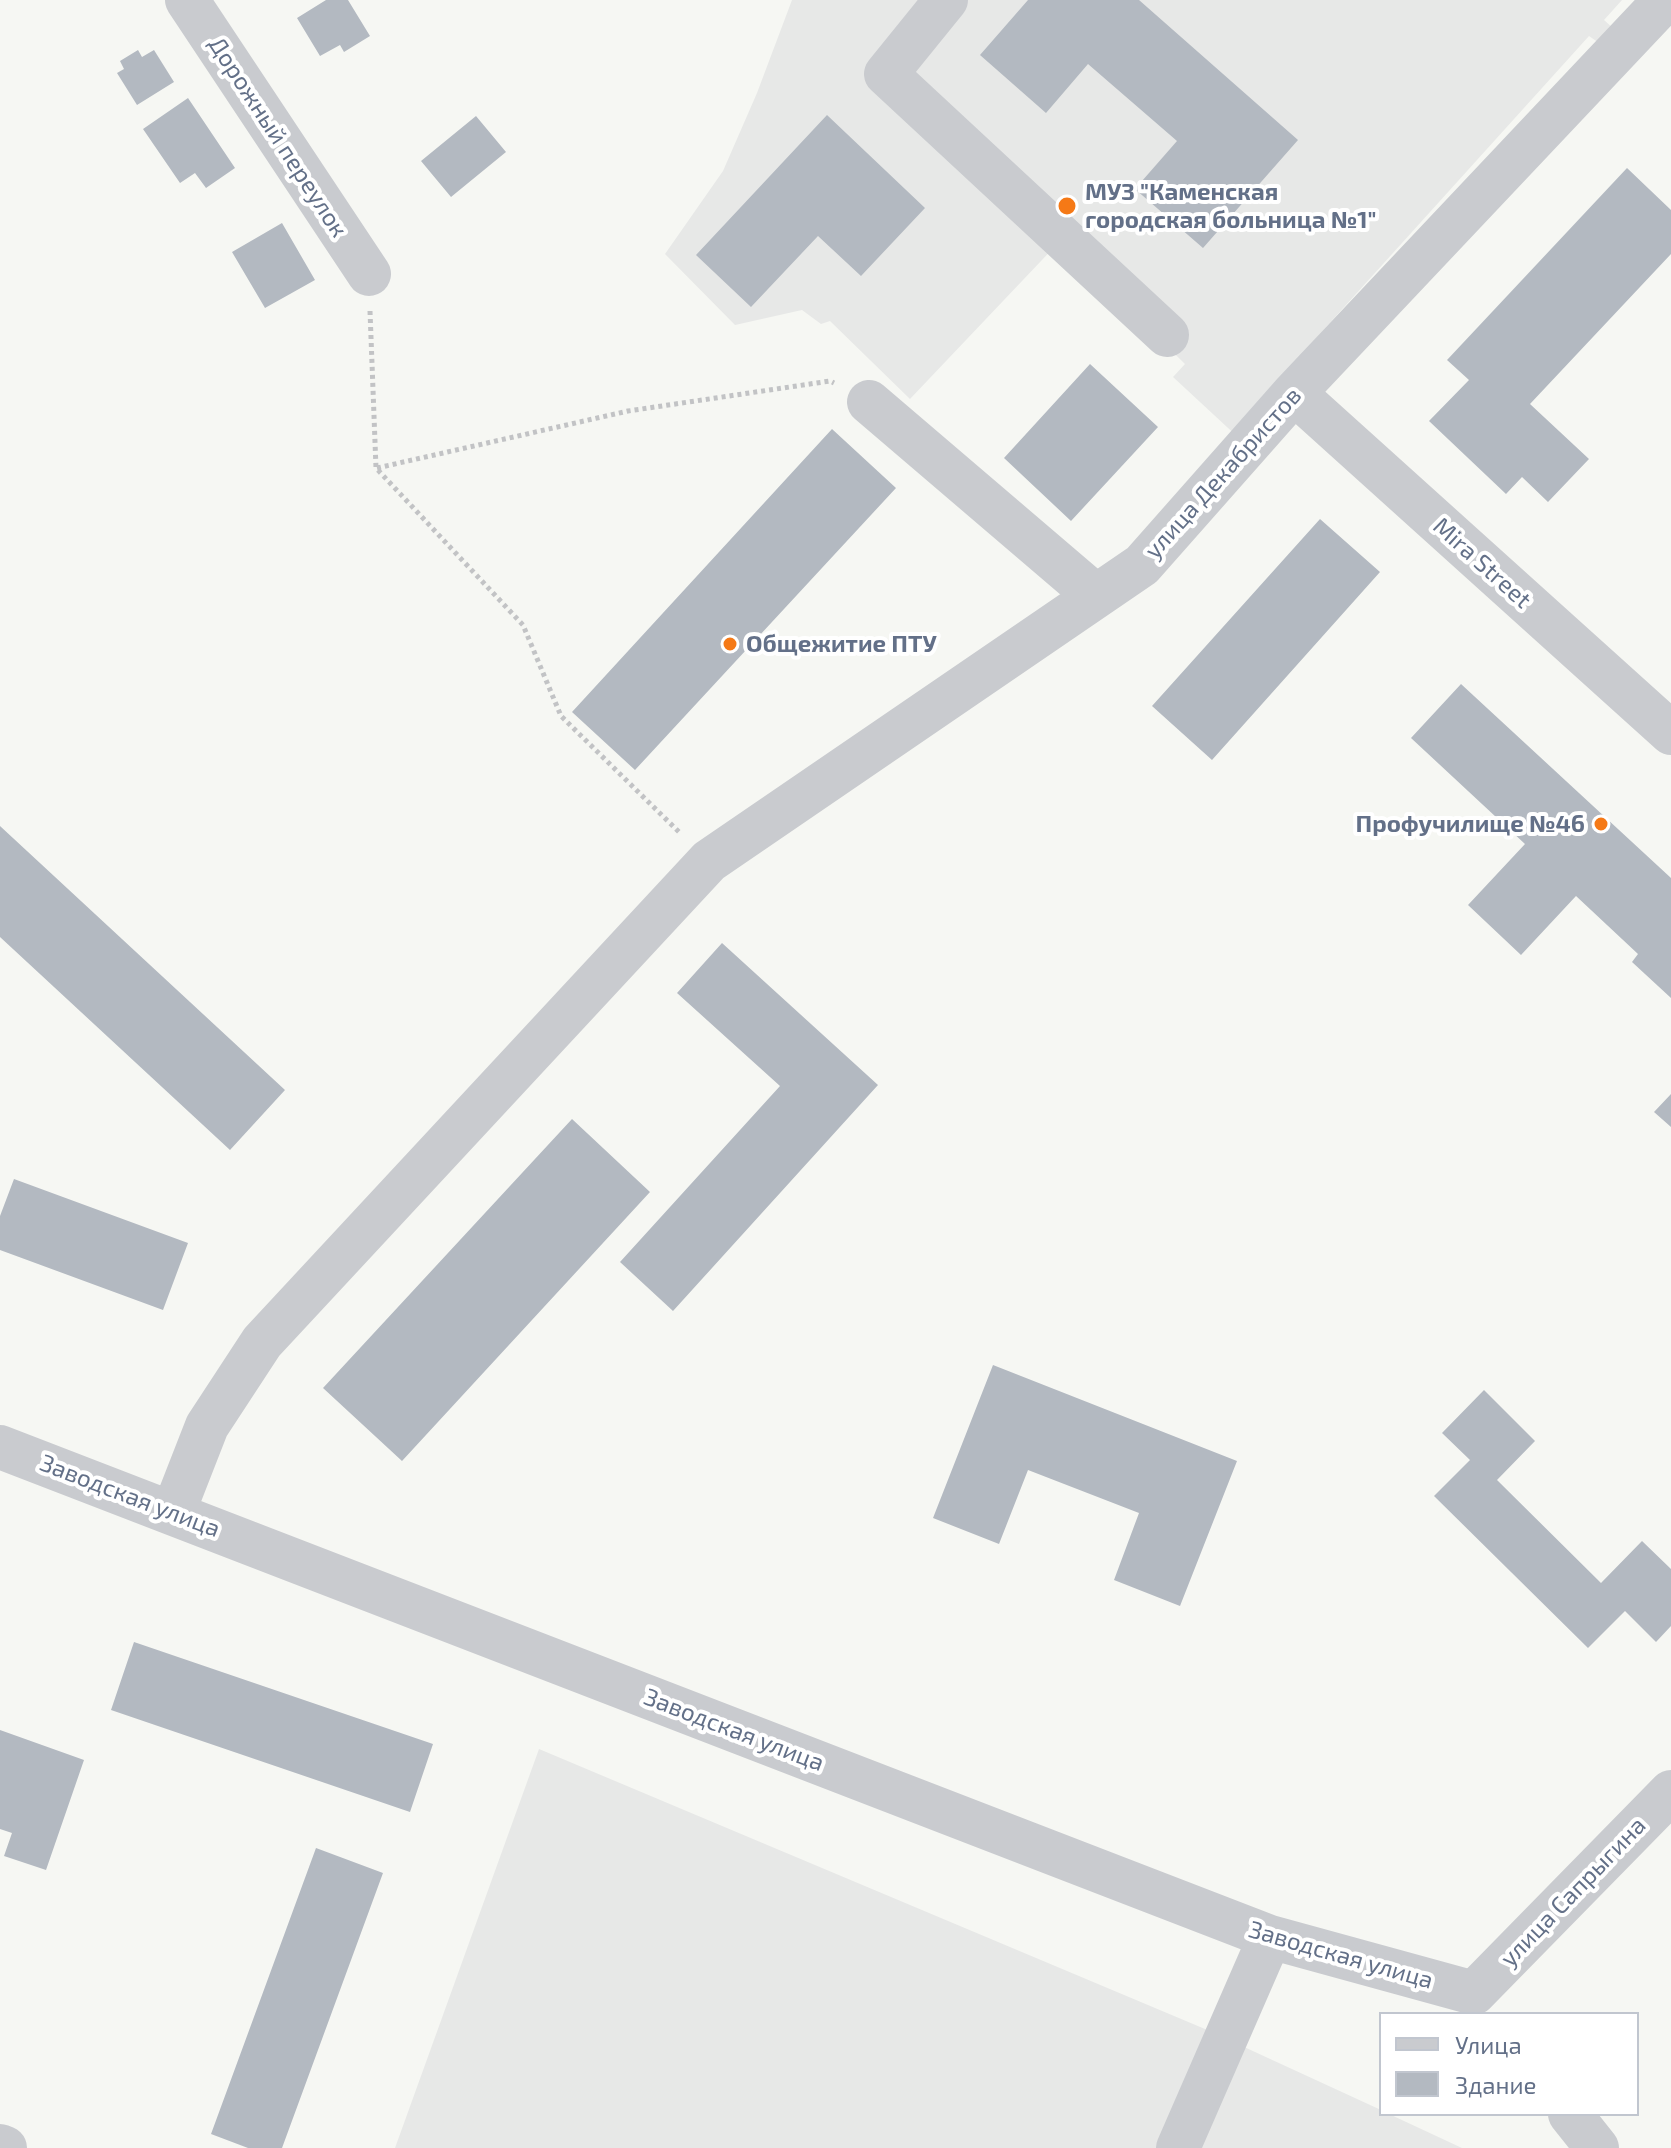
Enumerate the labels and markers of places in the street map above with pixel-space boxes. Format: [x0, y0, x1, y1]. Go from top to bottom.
place label: МУЗ "Каменская городская больница №1" [1085, 178, 1377, 234]
marker: МУЗ "Каменская городская больница №1" [1056, 195, 1078, 217]
place label: Общежитие ПТУ [746, 630, 937, 658]
marker: Общежитие ПТУ [721, 635, 739, 653]
place label: Профучилище №46 [1356, 810, 1585, 838]
marker: Профучилище №46 [1592, 815, 1610, 833]

